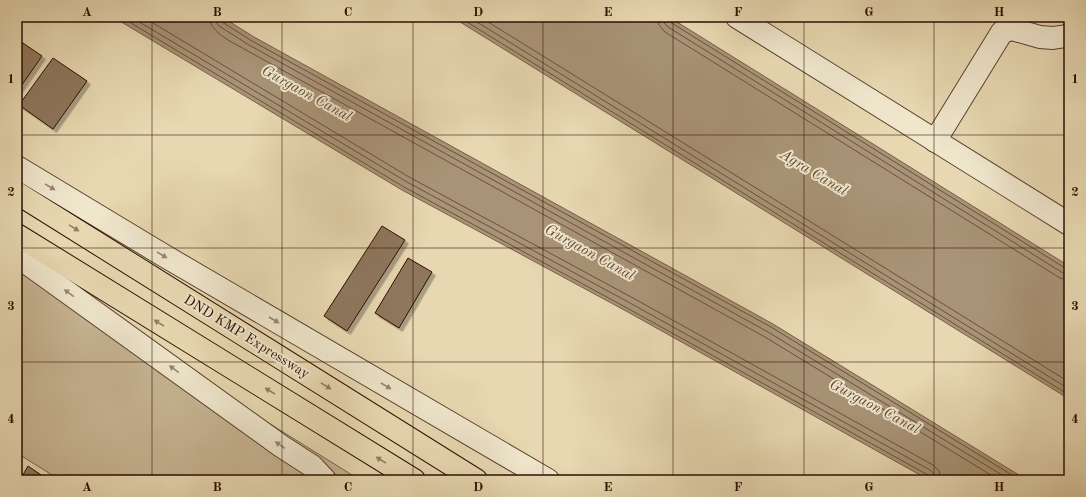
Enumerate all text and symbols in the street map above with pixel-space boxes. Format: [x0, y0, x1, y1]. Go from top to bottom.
text: A [82, 6, 92, 19]
text: B [212, 6, 222, 19]
text: C [344, 6, 352, 19]
text: D [473, 6, 483, 19]
text: E [604, 6, 613, 19]
text: F [734, 6, 743, 19]
text: G [864, 6, 874, 19]
text: H [994, 6, 1005, 19]
water label: Gurgaon Canal [259, 63, 354, 125]
text: 1 [7, 73, 15, 86]
text: 1 [1071, 73, 1079, 86]
water label: Agra Canal [776, 147, 850, 200]
one-way arrow [44, 184, 56, 191]
text: 2 [7, 186, 15, 199]
text: 2 [1071, 186, 1079, 199]
water label: Gurgaon Canal [542, 222, 637, 284]
one-way arrow [69, 224, 79, 232]
one-way arrow [156, 251, 168, 258]
one-way arrow [63, 289, 74, 297]
street label: DND KMP Expressway [181, 292, 312, 382]
text: 3 [7, 300, 15, 313]
text: 3 [1071, 300, 1079, 313]
one-way arrow [268, 317, 280, 324]
one-way arrow [153, 320, 165, 327]
one-way arrow [169, 365, 179, 373]
water label: Gurgaon Canal [827, 377, 923, 438]
one-way arrow [380, 382, 392, 389]
one-way arrow [320, 383, 332, 390]
one-way arrow [264, 388, 276, 395]
text: 4 [7, 413, 15, 426]
text: 4 [1071, 413, 1079, 426]
one-way arrow [274, 441, 285, 449]
one-way arrow [375, 456, 387, 463]
text: A [82, 481, 92, 494]
text: B [212, 481, 222, 494]
text: C [344, 481, 352, 494]
text: D [473, 481, 483, 494]
text: E [604, 481, 613, 494]
text: F [734, 481, 743, 494]
text: G [864, 481, 874, 494]
text: H [994, 481, 1005, 494]

